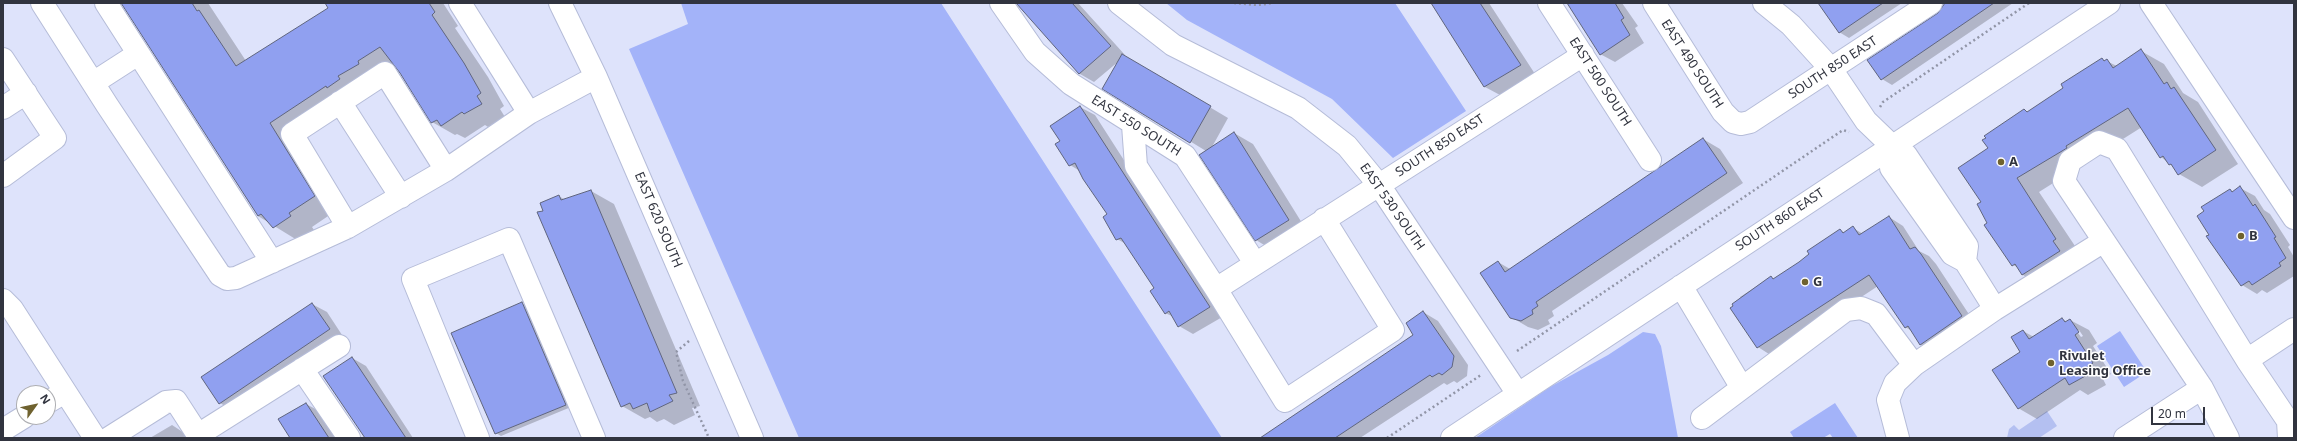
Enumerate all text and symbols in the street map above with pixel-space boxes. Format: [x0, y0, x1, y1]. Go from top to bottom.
street label: EAST 490 SOUTH [1658, 17, 1726, 111]
street label: SOUTH 850 EAST [1786, 34, 1880, 102]
street label: EAST 500 SOUTH [1566, 35, 1634, 129]
street label: EAST 550 SOUTH [1088, 92, 1184, 160]
street label: SOUTH 850 EAST [1393, 112, 1487, 180]
place label: A [2009, 154, 2018, 170]
marker: A [1996, 157, 2006, 167]
street label: EAST 530 SOUTH [1356, 160, 1428, 254]
street label: EAST 620 SOUTH [631, 170, 685, 270]
street label: SOUTH 860 EAST [1733, 186, 1827, 254]
place label: B [2249, 228, 2258, 244]
marker: B [2236, 231, 2246, 241]
place label: G [1813, 274, 1822, 290]
marker: G [1800, 277, 1810, 287]
place label: Rivulet Leasing Office [2059, 348, 2151, 379]
marker: Rivulet Leasing Office [2046, 358, 2056, 368]
north arrow [16, 385, 56, 425]
text: N [37, 391, 54, 407]
scale bar [2153, 399, 2207, 425]
text: 20 m [2158, 405, 2186, 422]

